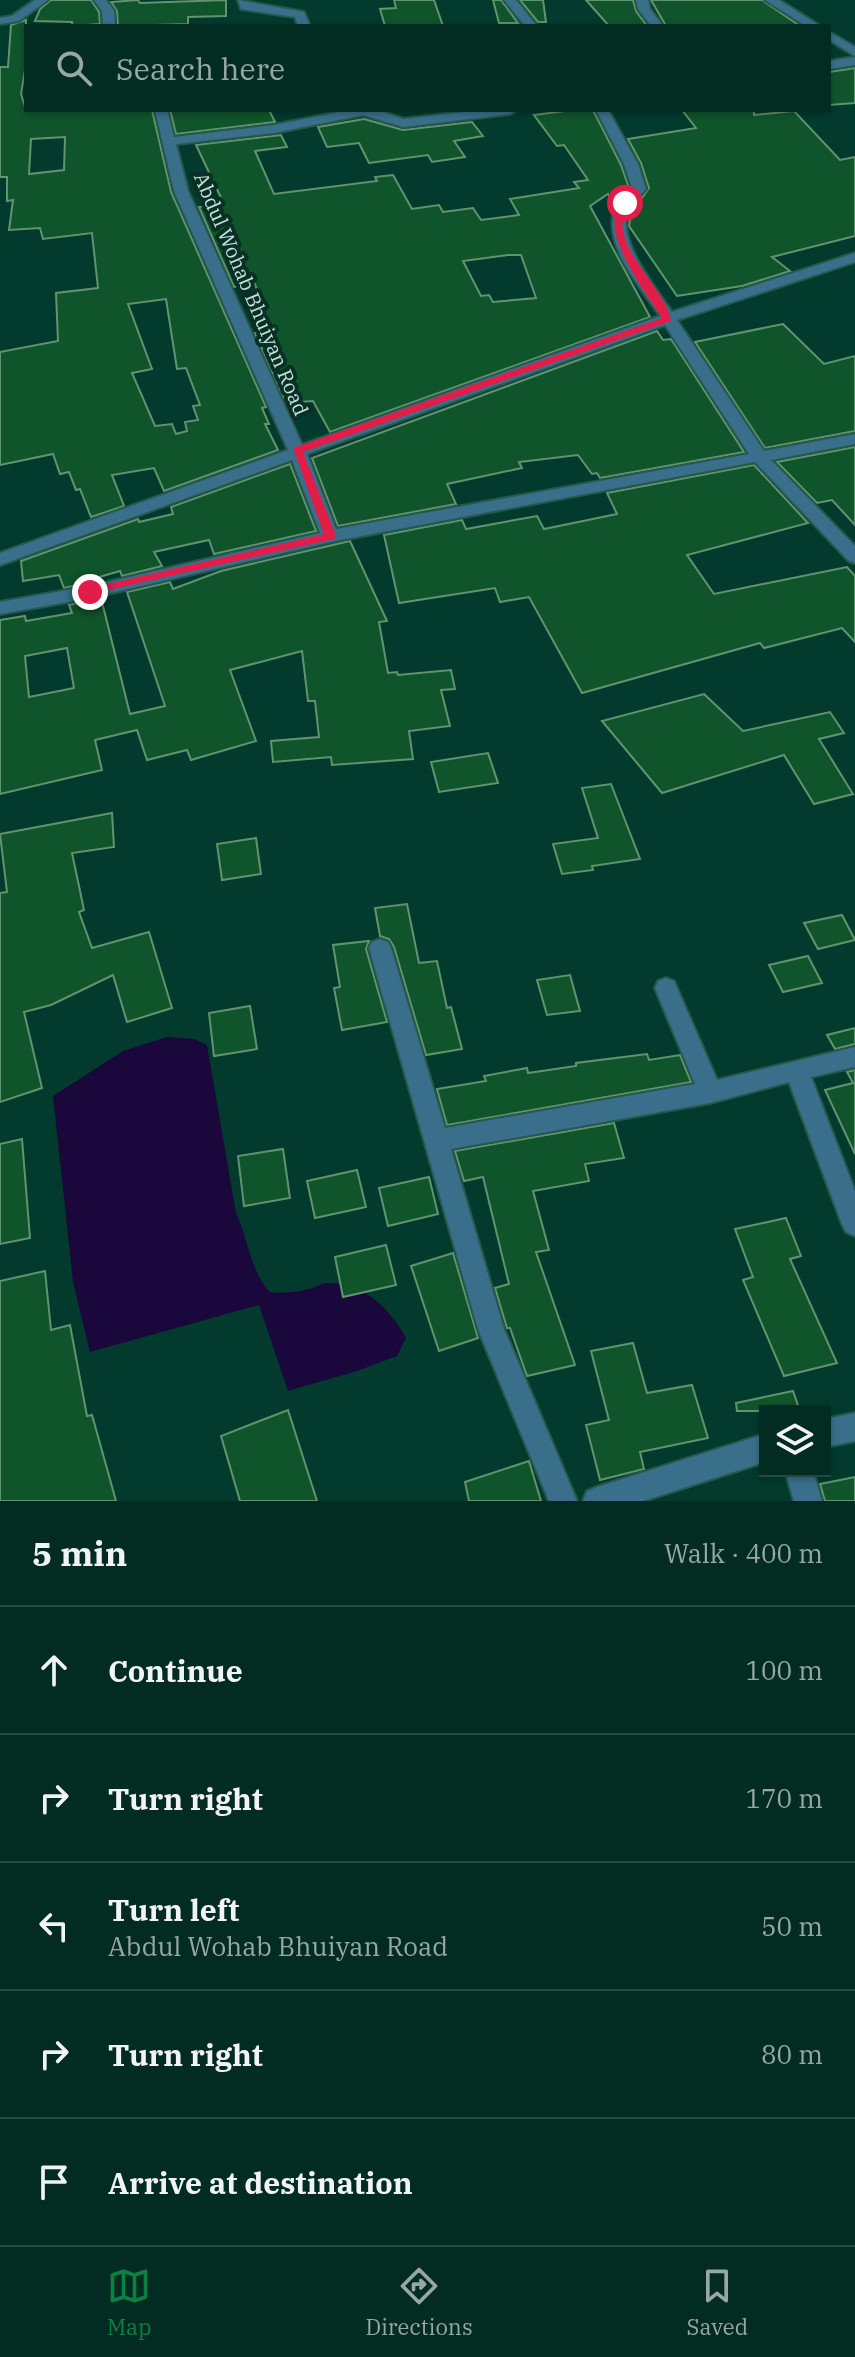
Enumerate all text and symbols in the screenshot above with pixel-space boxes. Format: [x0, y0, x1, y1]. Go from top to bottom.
search box [24, 24, 831, 112]
icon: search [52, 46, 96, 90]
text: Search here [116, 49, 285, 88]
street label: Abdul Wohab Bhuiyan Road [188, 168, 315, 419]
route start [607, 185, 643, 221]
route end [72, 574, 108, 610]
map controls [759, 1405, 831, 1477]
button: layers [759, 1405, 831, 1477]
text: 5 min [32, 1531, 127, 1575]
text: Walk · 400 m [664, 1536, 823, 1570]
icon: ahead [32, 1648, 76, 1692]
text: Continue [108, 1651, 243, 1690]
text: 100 m [745, 1653, 823, 1687]
icon: right [32, 1776, 76, 1820]
text: Turn right [108, 1779, 263, 1818]
text: 170 m [745, 1781, 823, 1815]
text: Turn left [108, 1890, 240, 1929]
icon: left [32, 1904, 76, 1948]
text: 50 m [761, 1909, 823, 1943]
text: Abdul Wohab Bhuiyan Road [108, 1929, 448, 1963]
icon: right [32, 2032, 76, 2076]
text: Turn right [108, 2035, 263, 2074]
text: 80 m [761, 2037, 823, 2071]
icon: arrive [32, 2160, 76, 2204]
text: Arrive at destination [108, 2163, 413, 2202]
tab: Map [107, 2264, 152, 2341]
tab: Directions [365, 2264, 473, 2341]
tab: Saved [686, 2264, 748, 2341]

